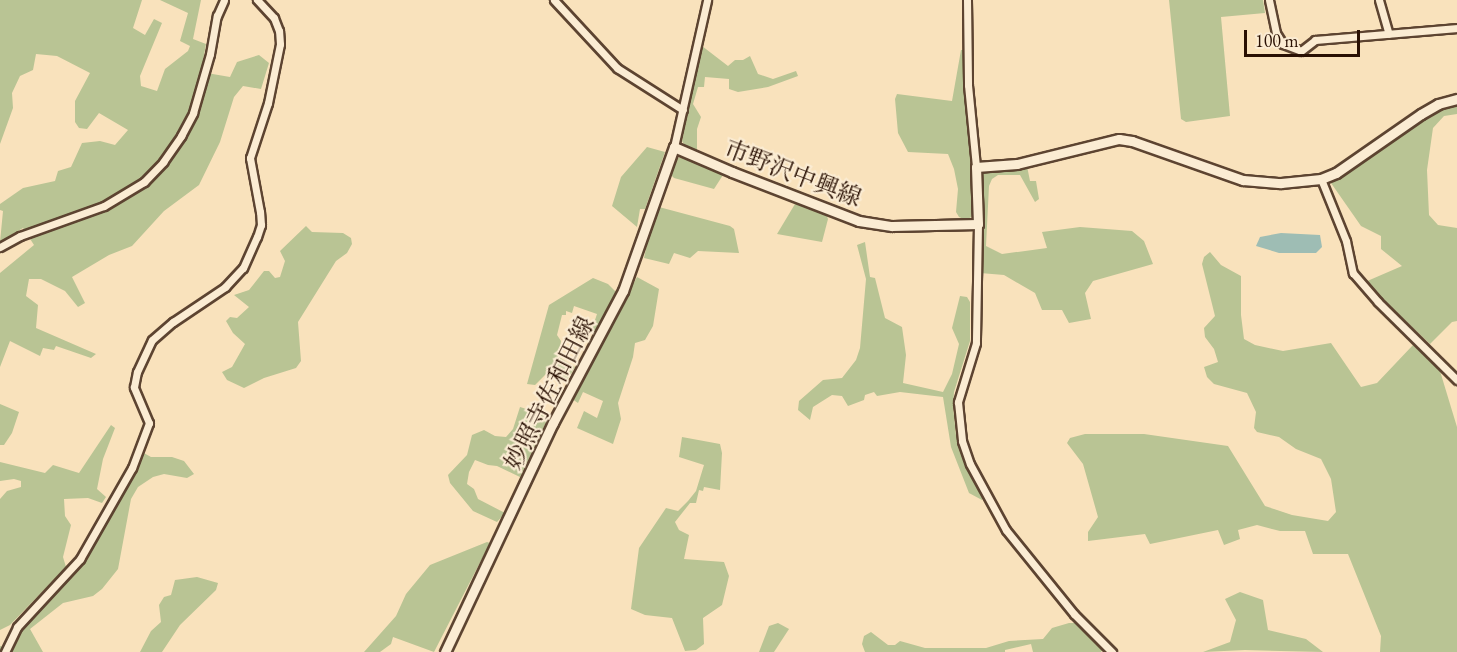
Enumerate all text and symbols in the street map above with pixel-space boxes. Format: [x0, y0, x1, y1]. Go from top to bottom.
scale bar [1247, 18, 1362, 56]
text: 100 m [1255, 29, 1299, 52]
street label: 市野沢中興線 [721, 134, 865, 212]
street label: 妙照寺佐和田線 [498, 312, 600, 474]

